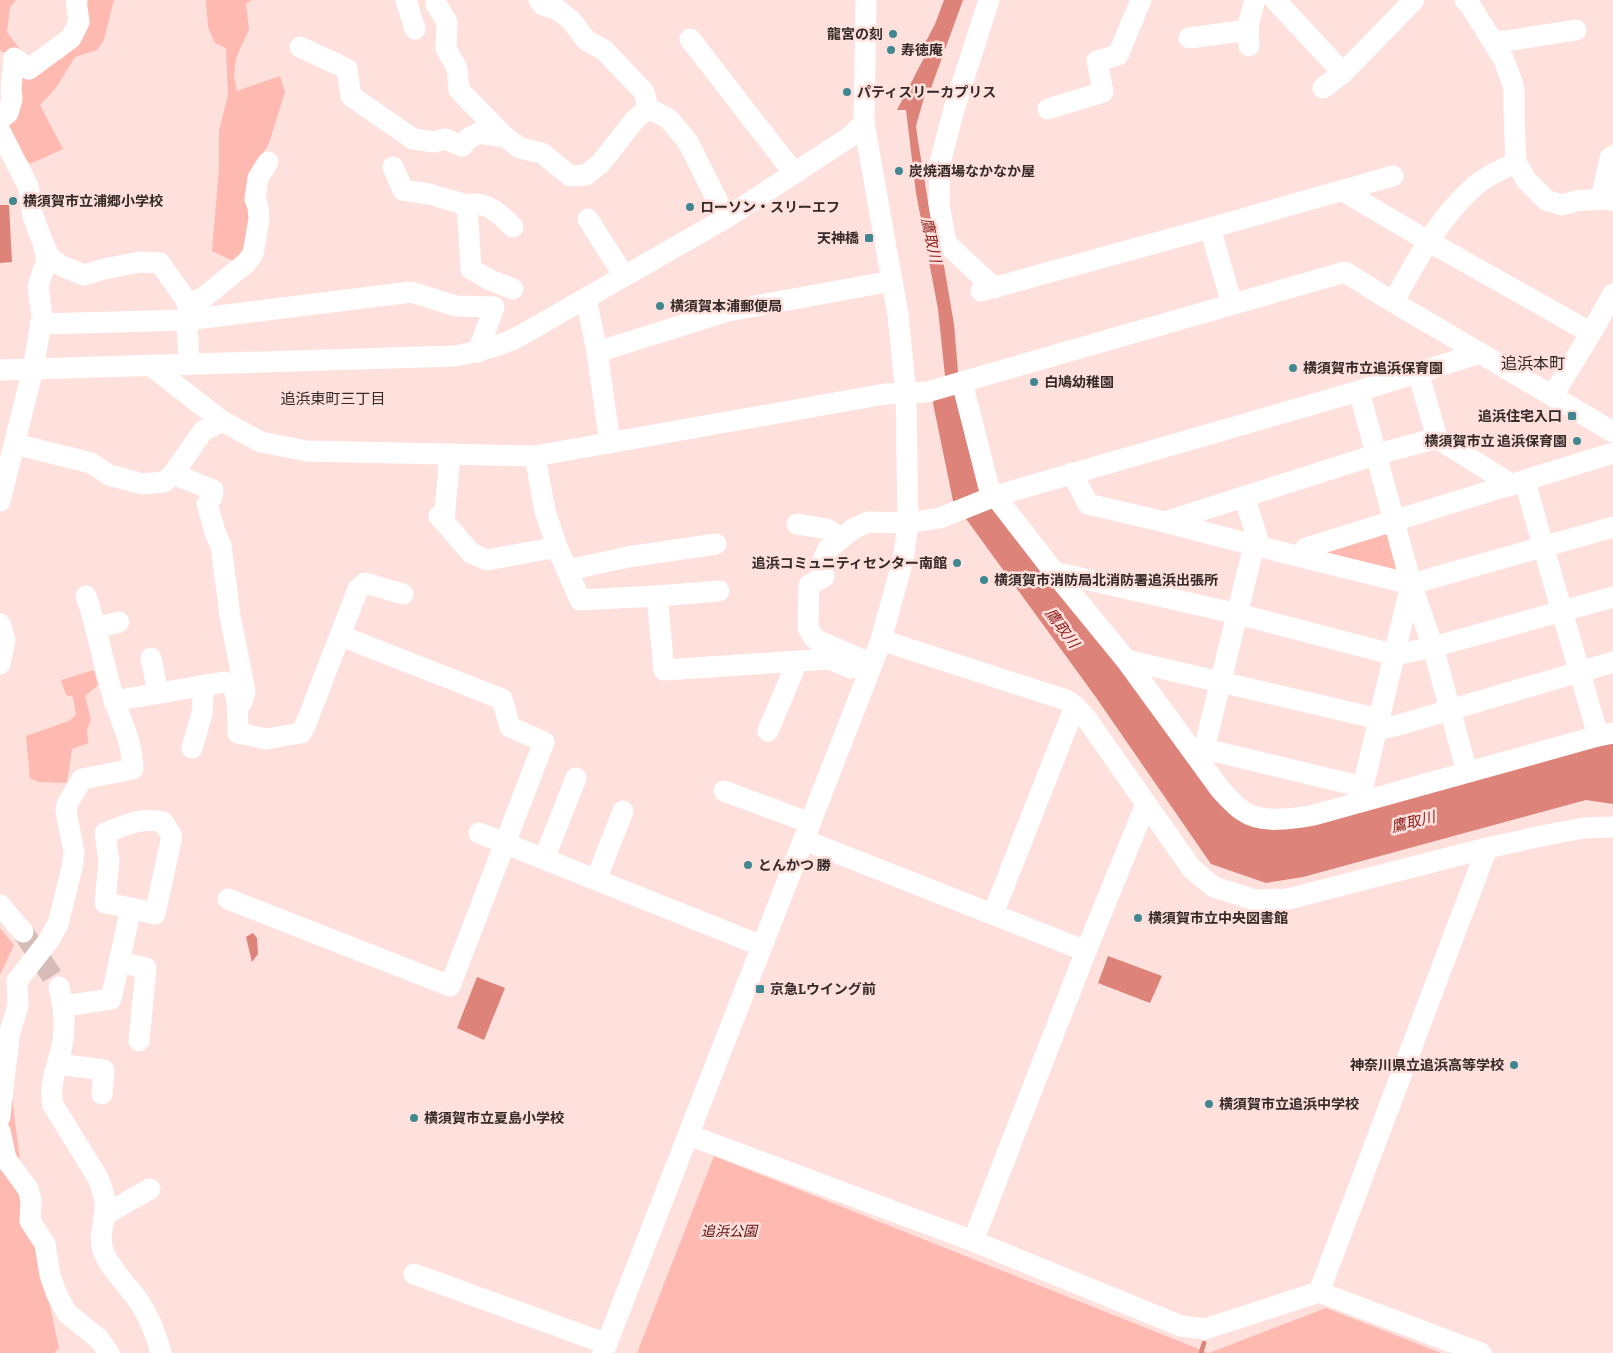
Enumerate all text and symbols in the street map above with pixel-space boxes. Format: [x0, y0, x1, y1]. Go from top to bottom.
place label: 龍宮の刻 [827, 26, 883, 43]
marker: 龍宮の刻 [887, 28, 899, 40]
place label: 寿徳庵 [901, 42, 943, 59]
marker: 寿徳庵 [885, 44, 897, 56]
place label: パティスリーカプリス [857, 84, 996, 101]
marker: パティスリーカプリス [841, 86, 853, 98]
place label: 炭焼酒場なかなか屋 [909, 163, 1035, 180]
marker: 炭焼酒場なかなか屋 [893, 165, 905, 177]
place label: 横須賀市立浦郷小学校 [23, 193, 163, 210]
marker: 横須賀市立浦郷小学校 [7, 195, 19, 207]
place label: ローソン・スリーエフ [700, 199, 840, 216]
marker: ローソン・スリーエフ [684, 201, 696, 213]
water label: 鷹取川 [918, 216, 945, 266]
place label: 天神橋 [817, 230, 859, 247]
marker: 天神橋 [863, 232, 875, 244]
place label: 横須賀本浦郵便局 [670, 298, 782, 315]
marker: 横須賀本浦郵便局 [654, 300, 666, 312]
district label: 追浜本町 [1501, 354, 1565, 373]
place label: 横須賀市立追浜保育園 [1303, 360, 1443, 377]
marker: 横須賀市立追浜保育園 [1287, 362, 1299, 374]
place label: 白鳩幼稚園 [1044, 374, 1114, 391]
marker: 白鳩幼稚園 [1028, 376, 1040, 388]
district label: 追浜東町三丁目 [280, 390, 386, 408]
place label: 追浜住宅入口 [1478, 408, 1562, 425]
marker: 追浜住宅入口 [1566, 410, 1578, 422]
place label: 横須賀市立 追浜保育園 [1424, 433, 1567, 450]
marker: 横須賀市立 追浜保育園 [1571, 435, 1583, 447]
place label: 追浜コミュニティセンター南館 [752, 555, 947, 572]
marker: 追浜コミュニティセンター南館 [951, 557, 963, 569]
place label: 横須賀市消防局北消防署追浜出張所 [994, 572, 1218, 589]
marker: 横須賀市消防局北消防署追浜出張所 [978, 574, 990, 586]
water label: 鷹取川 [1041, 605, 1084, 653]
water label: 鷹取川 [1389, 807, 1439, 836]
place label: とんかつ 勝 [758, 857, 832, 874]
marker: とんかつ 勝 [742, 859, 754, 871]
place label: 横須賀市立中央図書館 [1148, 910, 1288, 927]
marker: 横須賀市立中央図書館 [1132, 912, 1144, 924]
place label: 京急Lウイング前 [770, 981, 876, 998]
marker: 京急Lウイング前 [754, 983, 766, 995]
place label: 神奈川県立追浜高等学校 [1350, 1057, 1504, 1074]
marker: 神奈川県立追浜高等学校 [1508, 1059, 1520, 1071]
place label: 横須賀市立追浜中学校 [1219, 1096, 1359, 1113]
marker: 横須賀市立追浜中学校 [1203, 1098, 1215, 1110]
place label: 横須賀市立夏島小学校 [424, 1110, 564, 1127]
marker: 横須賀市立夏島小学校 [408, 1112, 420, 1124]
park label: 追浜公園 [701, 1223, 759, 1240]

